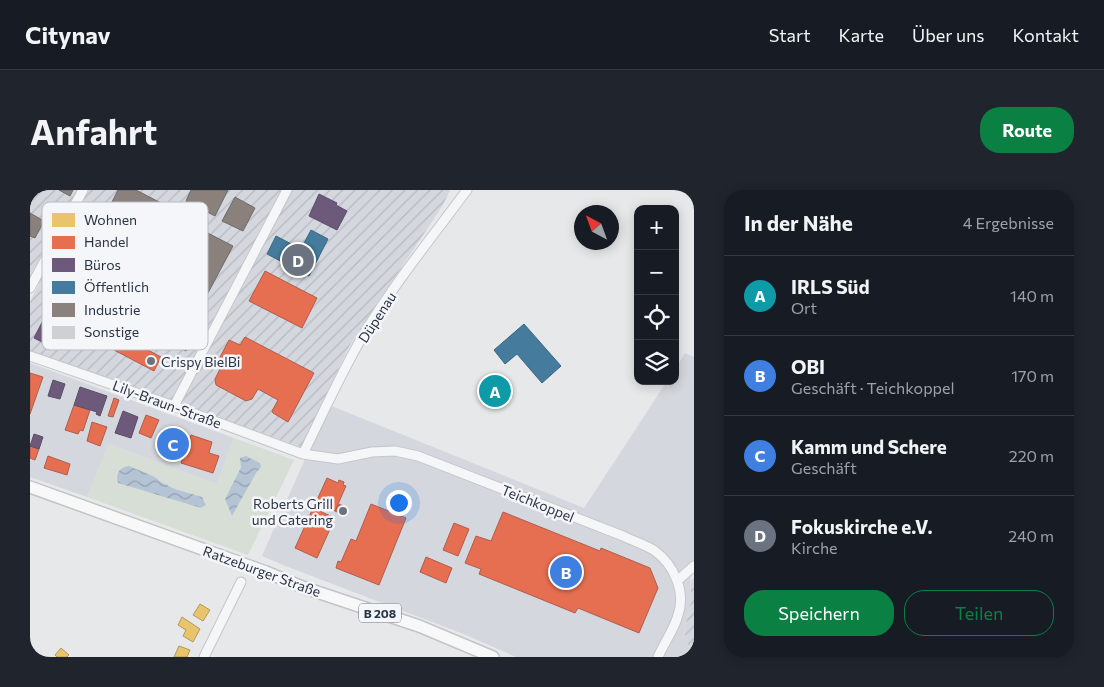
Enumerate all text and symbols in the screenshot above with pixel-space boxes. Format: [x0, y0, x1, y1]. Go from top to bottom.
text: Citynav [25, 20, 111, 49]
text: Start [769, 24, 811, 46]
text: Karte [839, 24, 884, 46]
text: Über uns [912, 24, 985, 46]
text: Kontakt [1013, 24, 1079, 46]
button: Route [980, 107, 1074, 153]
text: Anfahrt [30, 109, 157, 152]
legend [42, 202, 208, 350]
north arrow [574, 205, 619, 250]
map controls [634, 205, 679, 385]
button: + [634, 205, 679, 250]
text: In der Nähe [744, 210, 853, 235]
text: Wohnen [84, 211, 137, 228]
text: 4 Ergebnisse [963, 213, 1054, 232]
text: Handel [84, 233, 129, 250]
pin: D [282, 241, 314, 279]
button: − [634, 250, 679, 295]
text: Büros [84, 256, 121, 273]
text: IRLS Süd [791, 275, 870, 298]
text: Öffentlich [84, 278, 149, 295]
text: A [754, 286, 766, 305]
text: 140 m [1010, 286, 1054, 305]
street label: Düpenau [354, 288, 400, 346]
button: locate [634, 295, 679, 340]
text: Ort [791, 298, 817, 317]
text: Industrie [84, 301, 141, 318]
text: Sonstige [84, 323, 139, 340]
button: layers [634, 340, 679, 385]
place label: Crispy BielBi [161, 353, 240, 370]
marker: Crispy BielBi [145, 355, 157, 367]
text: OBI [791, 355, 825, 378]
text: B [755, 366, 765, 385]
text: 170 m [1011, 366, 1054, 385]
pin: A [479, 372, 511, 410]
street label: Lily-Braun-Straße [110, 376, 224, 432]
text: Geschäft · Teichkoppel [791, 378, 955, 397]
pin: C [157, 425, 189, 463]
text: Kamm und Schere [791, 435, 947, 458]
text: C [755, 446, 765, 465]
text: 220 m [1009, 446, 1054, 465]
text: Geschäft [791, 458, 857, 477]
street label: Teichkoppel [499, 481, 577, 525]
your location [386, 490, 412, 516]
place label: Roberts Grill und Catering [252, 495, 333, 528]
marker: Roberts Grill und Catering [337, 505, 349, 517]
text: Fokuskirche e.V. [791, 515, 933, 538]
text: D [754, 526, 766, 545]
text: 240 m [1008, 526, 1054, 545]
text: Kirche [791, 538, 837, 557]
street label: Ratzeburger Straße [201, 542, 323, 600]
pin: B [550, 553, 582, 591]
button: Speichern [744, 590, 894, 636]
button: Teilen [904, 590, 1054, 636]
road number: B 208 [359, 603, 401, 622]

